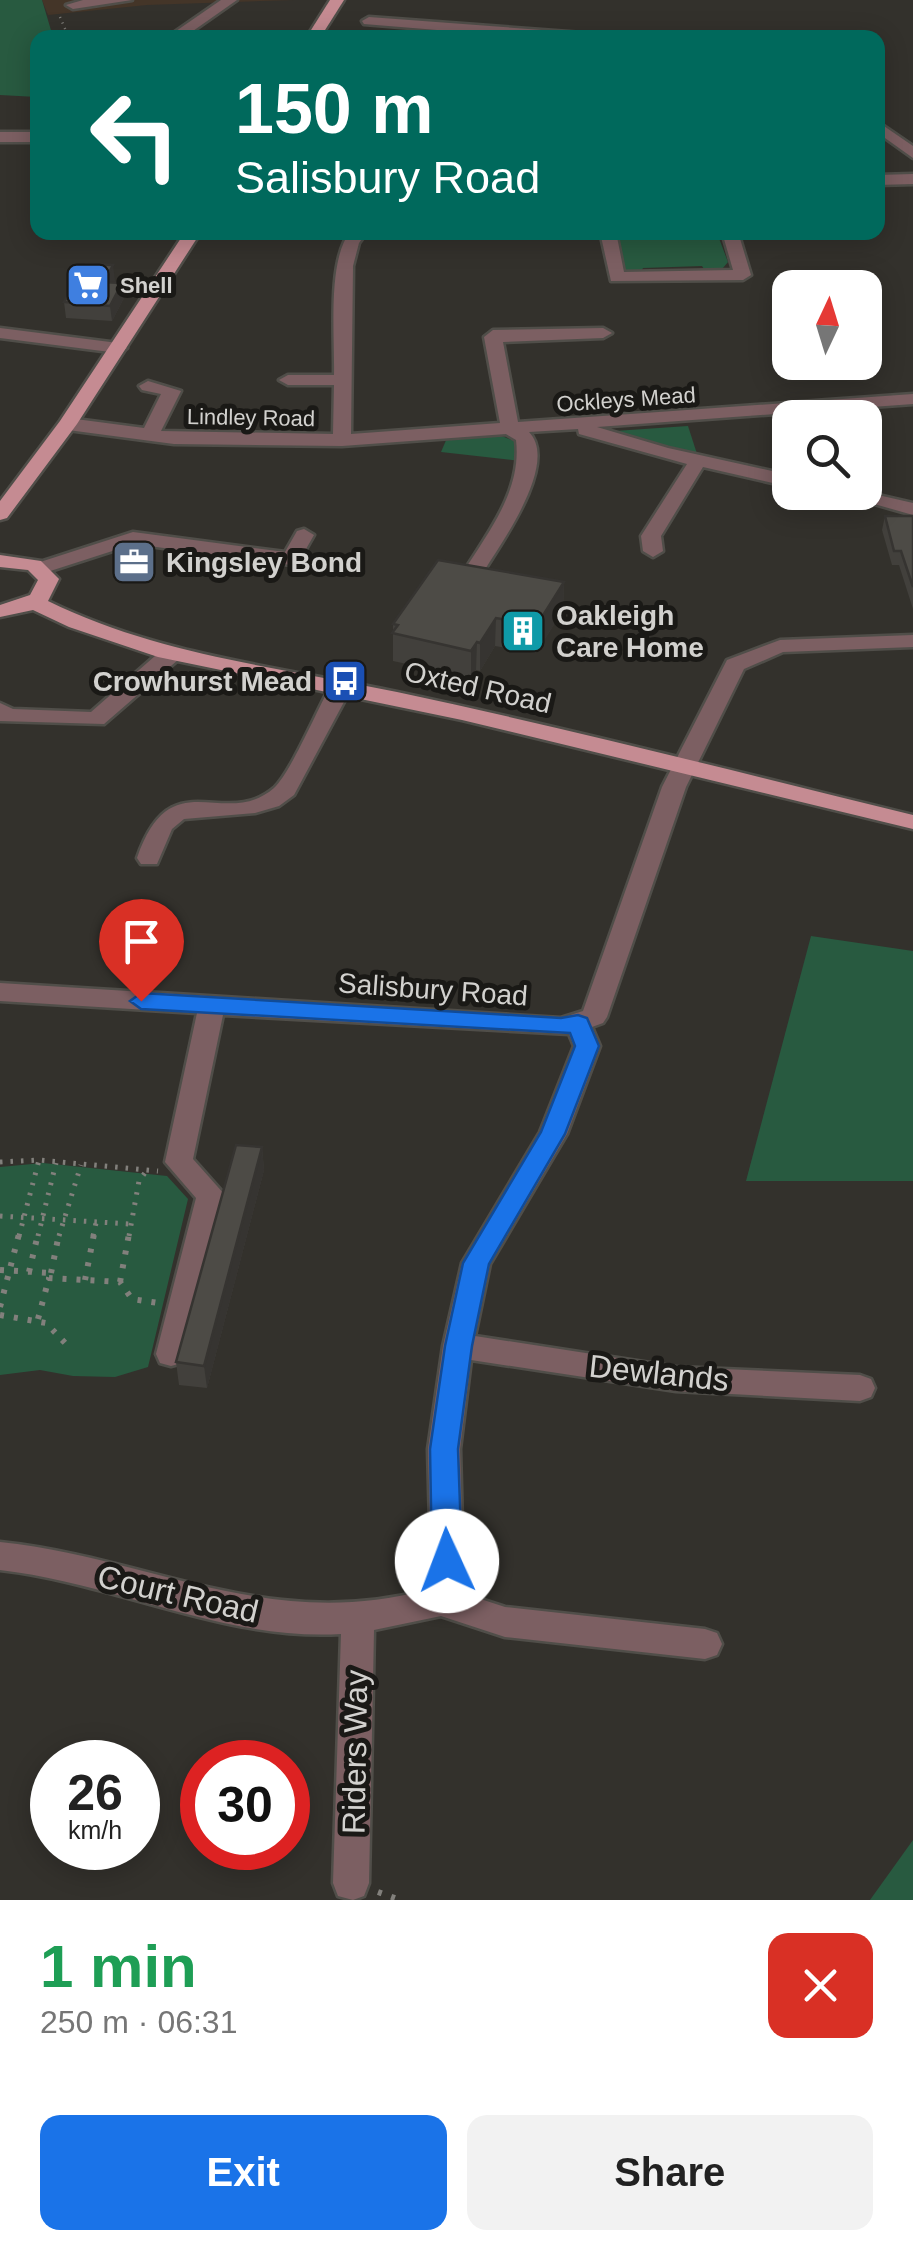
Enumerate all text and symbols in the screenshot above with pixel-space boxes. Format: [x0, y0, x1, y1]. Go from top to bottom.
icon: left [70, 70, 200, 200]
text: 150 m [235, 70, 433, 148]
text: Salisbury Road [235, 152, 540, 203]
supermarket icon: Shell [65, 262, 111, 308]
north arrow [772, 270, 882, 380]
map controls [772, 270, 882, 510]
place label: Shell [120, 273, 173, 298]
street label: Ockleys Mead [556, 382, 696, 417]
button: search [772, 400, 882, 510]
street label: Lindley Road [187, 404, 315, 431]
office icon: Kingsley Bond [111, 539, 157, 585]
place label: Kingsley Bond [166, 547, 362, 578]
place label: Oakleigh Care Home [556, 600, 704, 663]
building icon: Oakleigh Care Home [500, 608, 546, 654]
street label: Oxted Road [402, 656, 554, 719]
bus stop icon: Crowhurst Mead [322, 658, 368, 704]
place label: Crowhurst Mead [93, 666, 312, 697]
pin [99, 899, 184, 1002]
icon: arrive [114, 914, 169, 969]
street label: Salisbury Road [337, 967, 529, 1012]
street label: Dewlands [587, 1348, 731, 1398]
position arrow [395, 1509, 499, 1613]
street label: Court Road [94, 1558, 262, 1630]
street label: Riders Way [336, 1670, 374, 1834]
speed limit sign: 30 [180, 1740, 310, 1870]
text: 26 [67, 1765, 123, 1821]
text: km/h [68, 1816, 122, 1844]
text: 1 min [40, 1933, 197, 2000]
button: close [768, 1933, 873, 2038]
text: 250 m · 06:31 [40, 2004, 237, 2040]
button: Exit [40, 2115, 447, 2230]
button: Share [467, 2115, 873, 2230]

